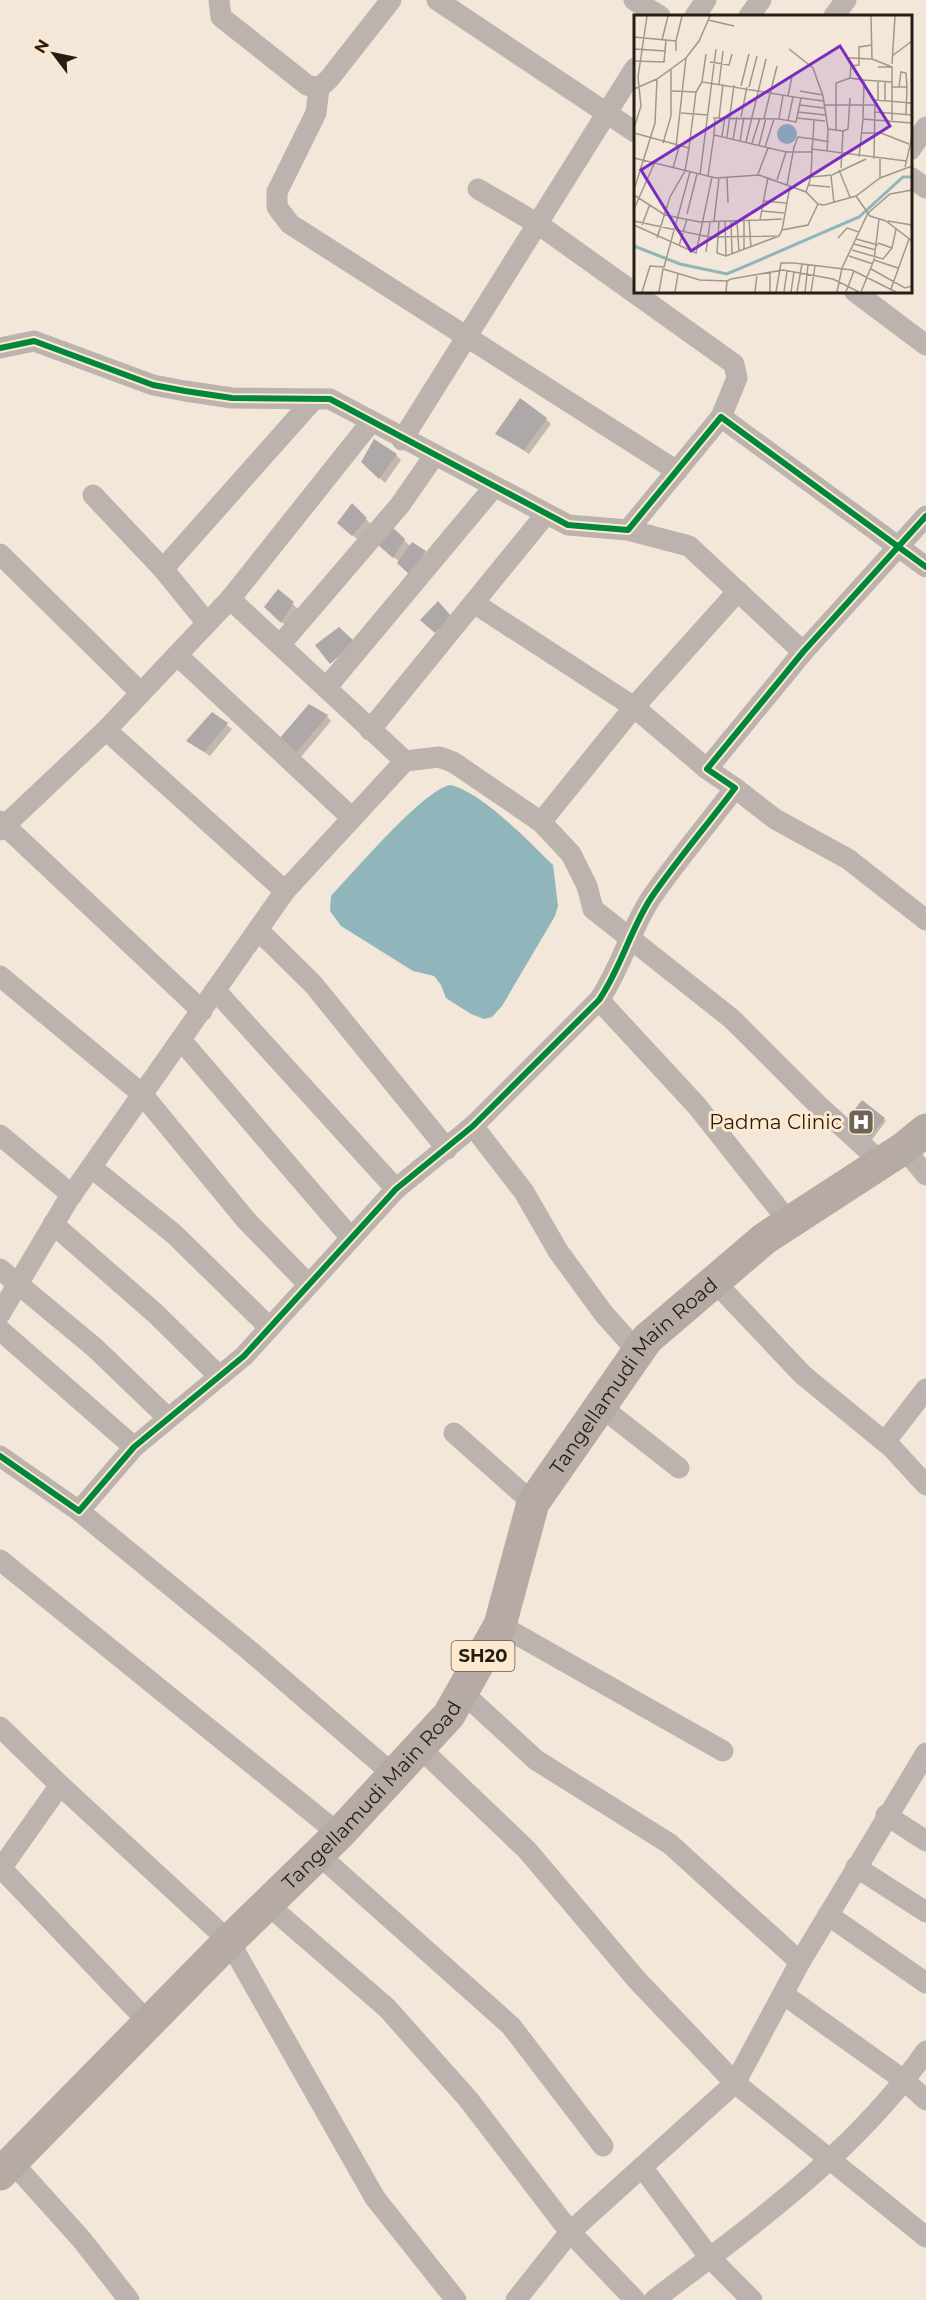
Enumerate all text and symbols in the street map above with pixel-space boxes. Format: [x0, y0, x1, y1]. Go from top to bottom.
inset map [634, 15, 911, 292]
north arrow [24, 24, 84, 84]
text: N [30, 36, 53, 57]
hospital icon: Padma Clinic [846, 1107, 876, 1137]
place label: Padma Clinic [709, 1110, 842, 1134]
street label: Tangellamudi Main Road [545, 1272, 722, 1479]
road number: SH20 [452, 1641, 514, 1671]
street label: Tangellamudi Main Road [277, 1697, 466, 1895]

